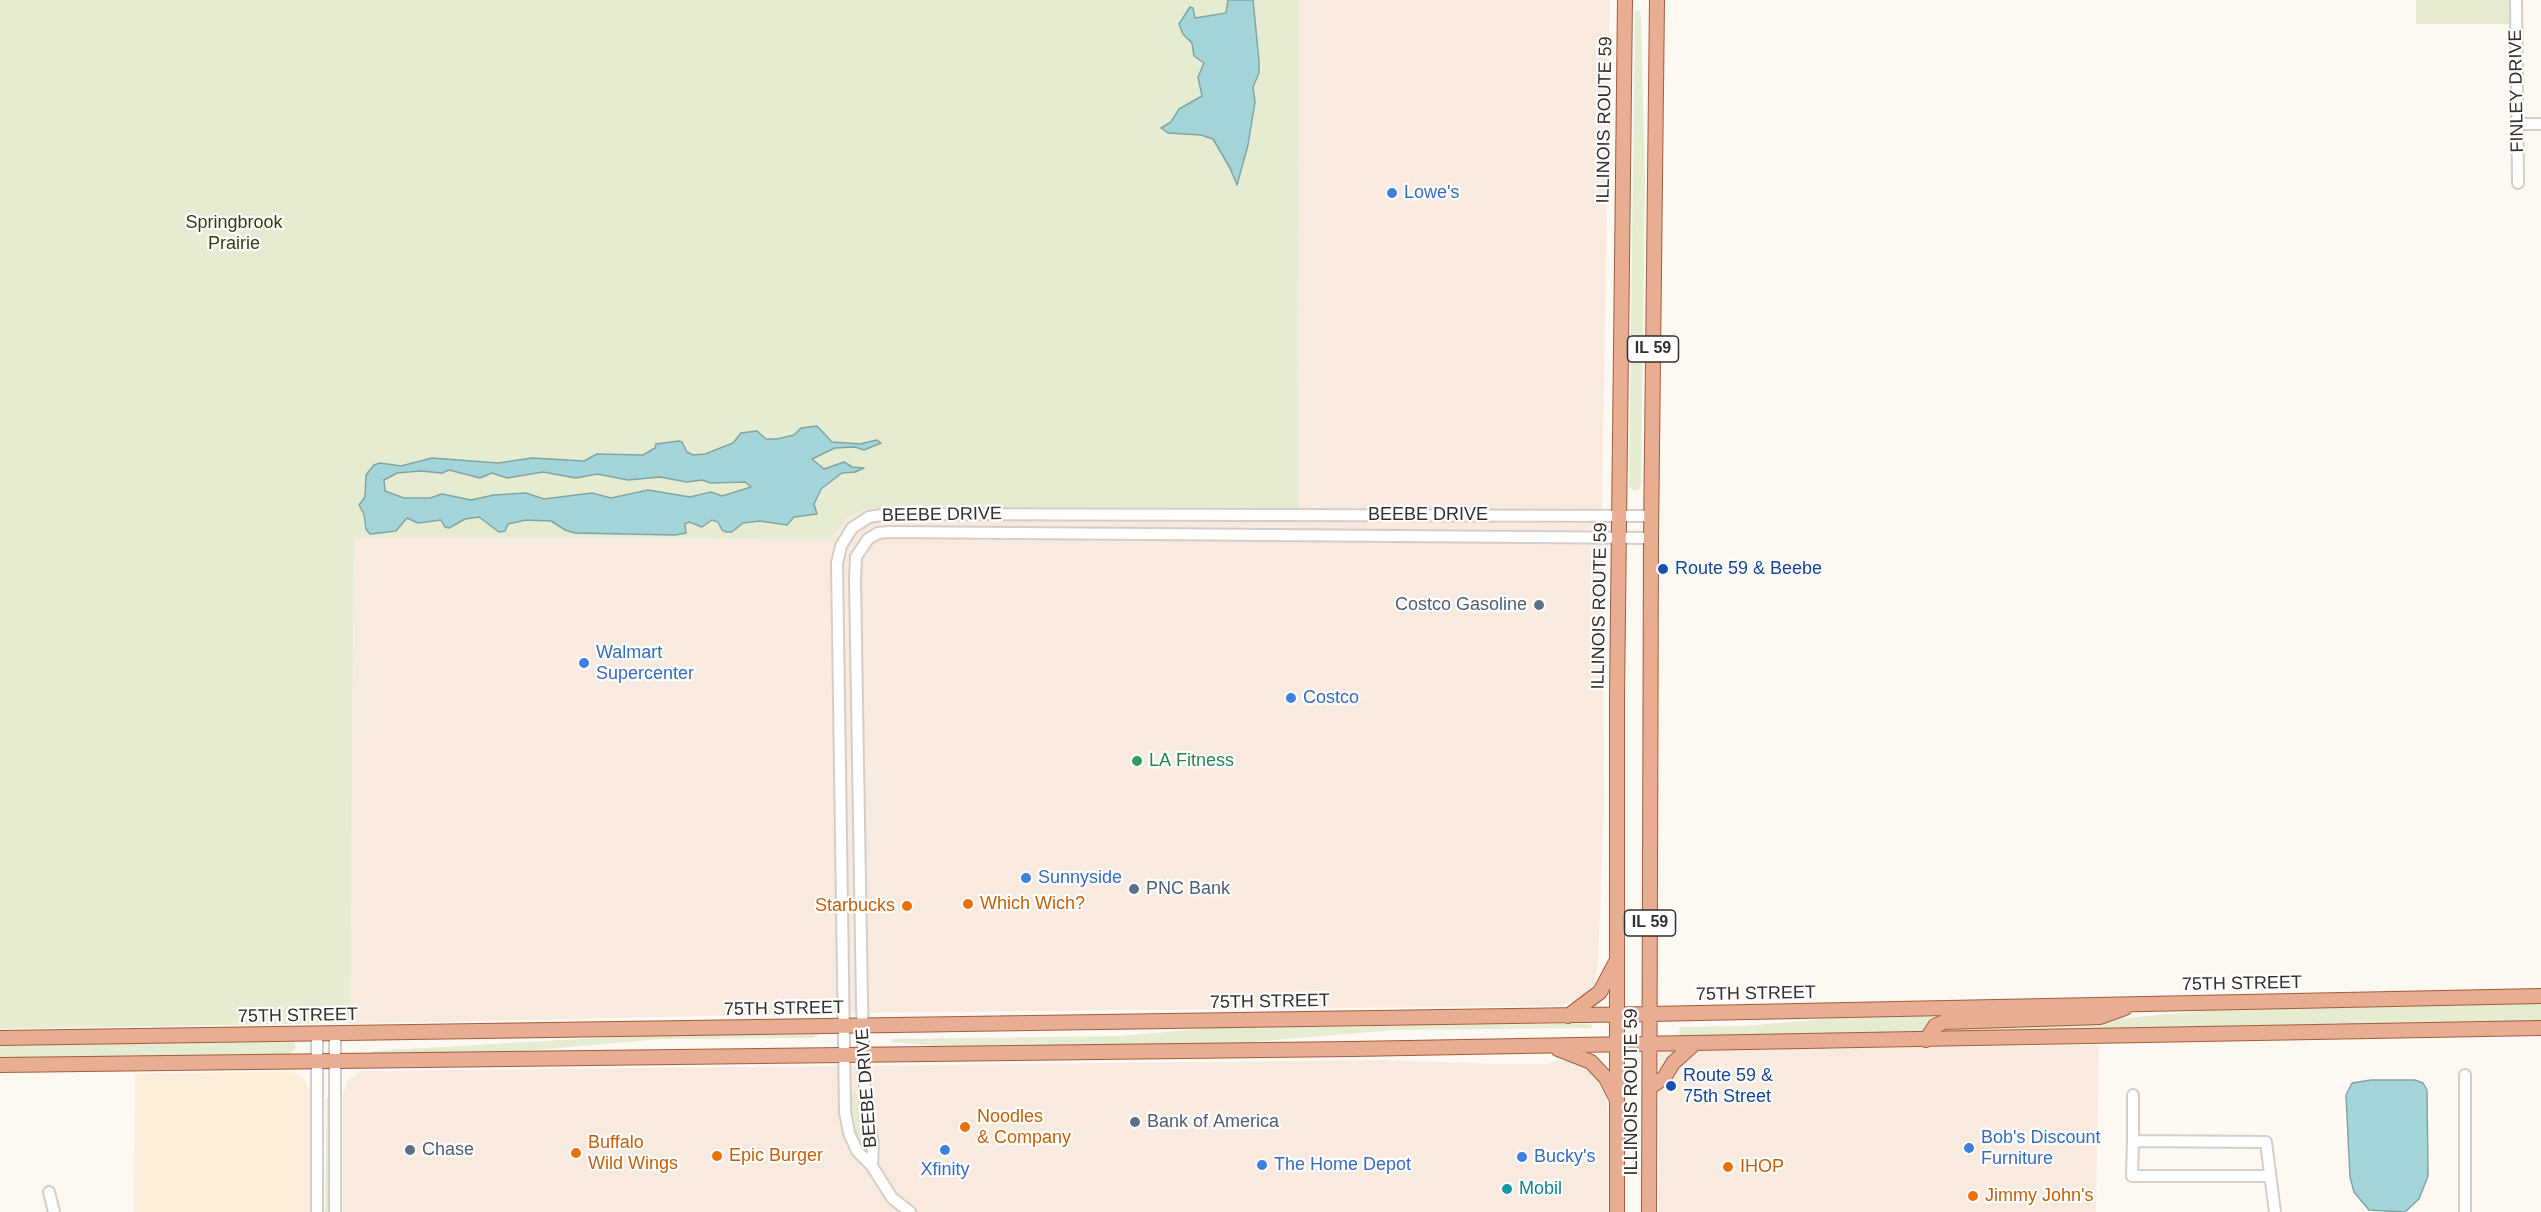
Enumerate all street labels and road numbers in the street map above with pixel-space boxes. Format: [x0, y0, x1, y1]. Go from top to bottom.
street label: FINLEY DRIVE [2505, 29, 2529, 153]
street label: ILLINOIS ROUTE 59 [1593, 36, 1617, 204]
road number: IL 59 [1628, 336, 1678, 362]
street label: BEEBE DRIVE [882, 503, 1002, 527]
street label: BEEBE DRIVE [1368, 504, 1488, 526]
street label: ILLINOIS ROUTE 59 [1588, 522, 1612, 690]
road number: IL 59 [1624, 910, 1676, 936]
street label: 75TH STREET [2182, 972, 2302, 996]
street label: 75TH STREET [1696, 982, 1816, 1006]
street label: 75TH STREET [1210, 990, 1330, 1014]
street label: 75TH STREET [724, 997, 844, 1021]
street label: 75TH STREET [238, 1004, 358, 1028]
street label: ILLINOIS ROUTE 59 [1621, 1008, 1643, 1176]
street label: BEEBE DRIVE [852, 1027, 882, 1149]

